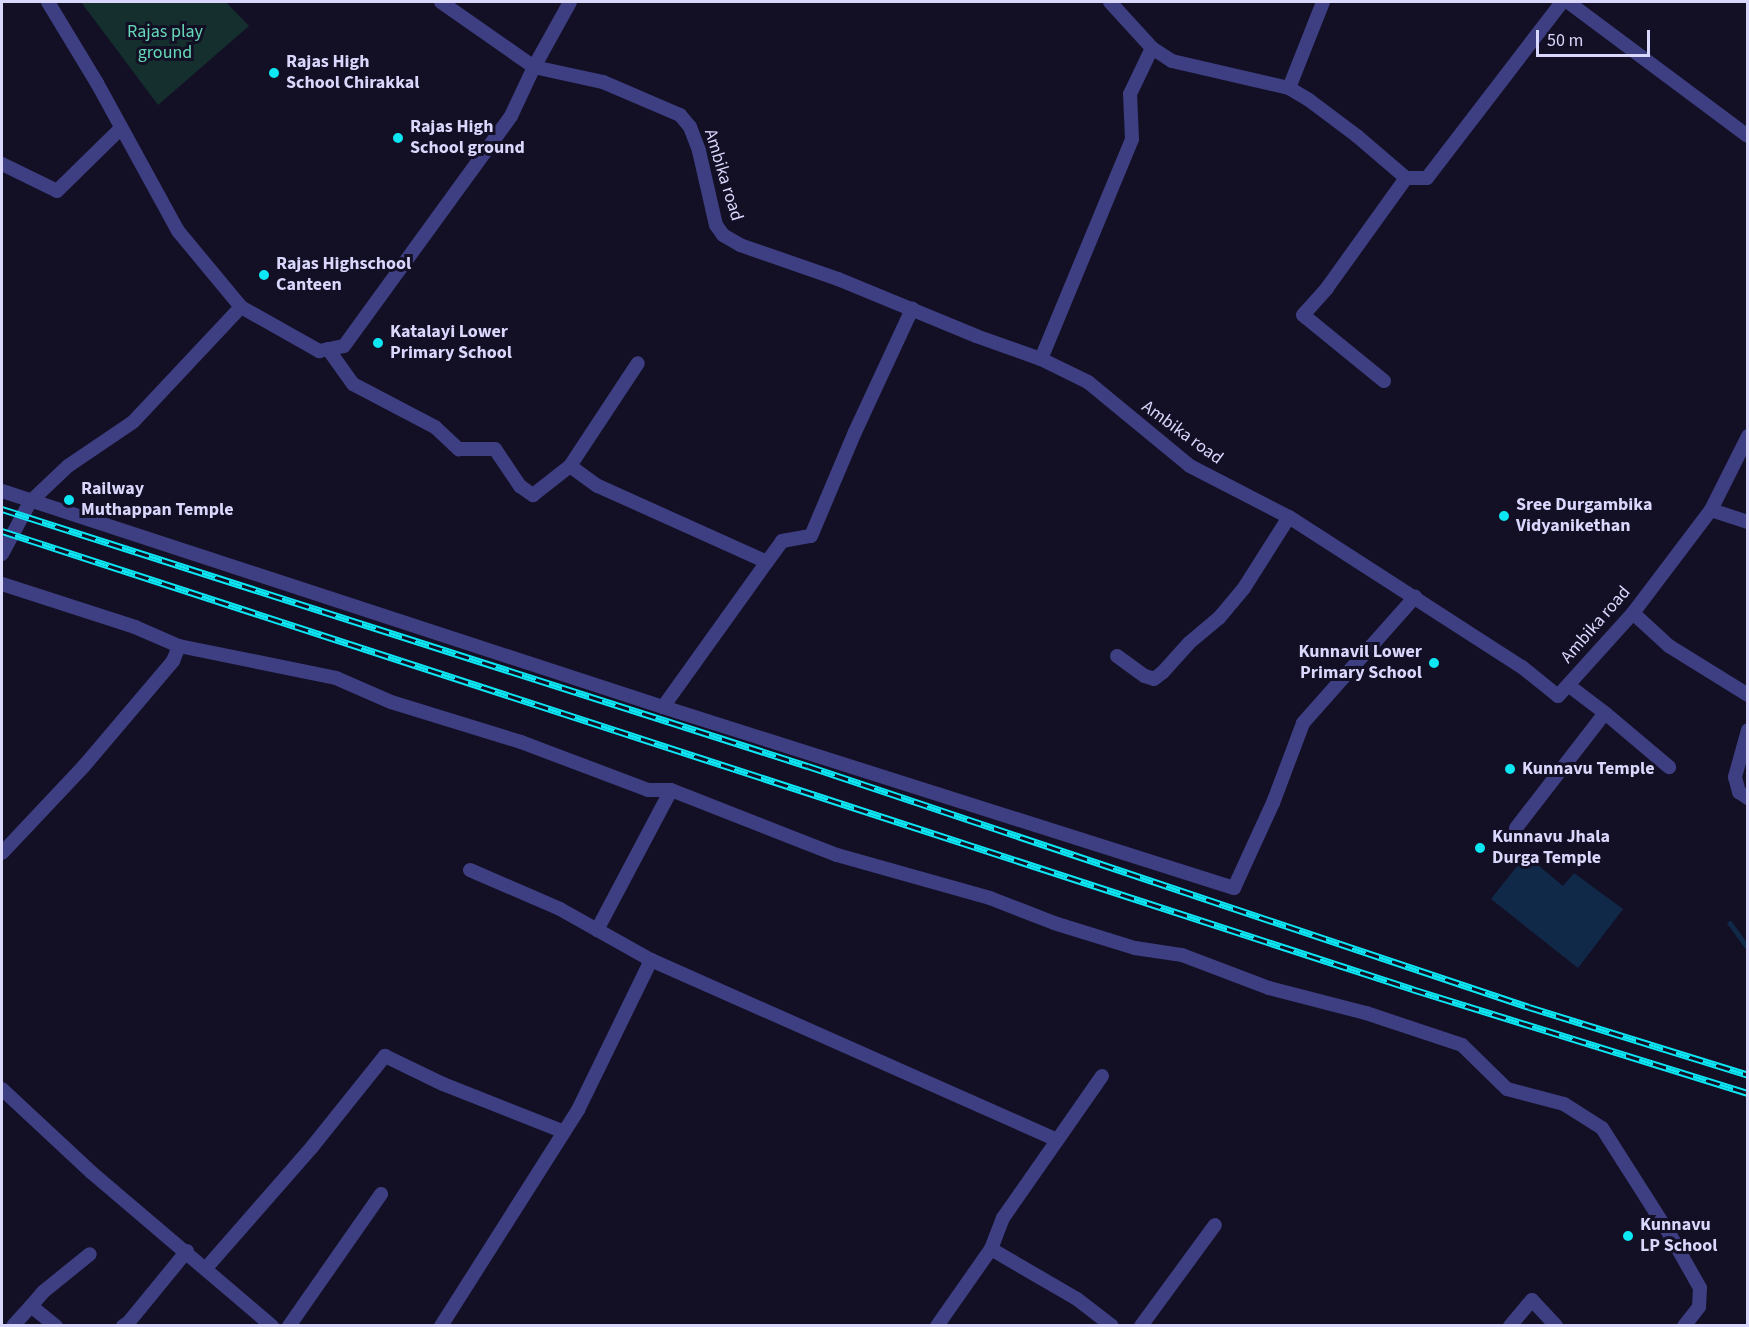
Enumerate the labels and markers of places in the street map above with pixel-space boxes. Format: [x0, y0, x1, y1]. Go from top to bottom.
place label: Rajas High School Chirakkal [286, 52, 419, 94]
marker: Rajas High School Chirakkal [267, 66, 281, 80]
place label: Rajas High School ground [410, 117, 525, 160]
marker: Rajas High School ground [391, 131, 405, 145]
place label: Rajas Highschool Canteen [276, 254, 411, 296]
marker: Rajas Highschool Canteen [257, 268, 271, 282]
place label: Katalayi Lower Primary School [390, 322, 512, 364]
marker: Katalayi Lower Primary School [371, 336, 385, 350]
place label: Railway Muthappan Temple [81, 479, 234, 522]
marker: Railway Muthappan Temple [62, 493, 76, 507]
place label: Sree Durgambika Vidyanikethan [1516, 495, 1653, 538]
marker: Sree Durgambika Vidyanikethan [1497, 509, 1511, 523]
place label: Kunnavil Lower Primary School [1298, 642, 1422, 684]
marker: Kunnavil Lower Primary School [1427, 656, 1441, 670]
place label: Kunnavu Temple [1522, 758, 1655, 780]
marker: Kunnavu Temple [1503, 762, 1517, 776]
place label: Kunnavu Jhala Durga Temple [1492, 827, 1610, 870]
marker: Kunnavu Jhala Durga Temple [1473, 841, 1487, 855]
place label: Kunnavu LP School [1640, 1215, 1717, 1258]
marker: Kunnavu LP School [1621, 1229, 1635, 1243]

